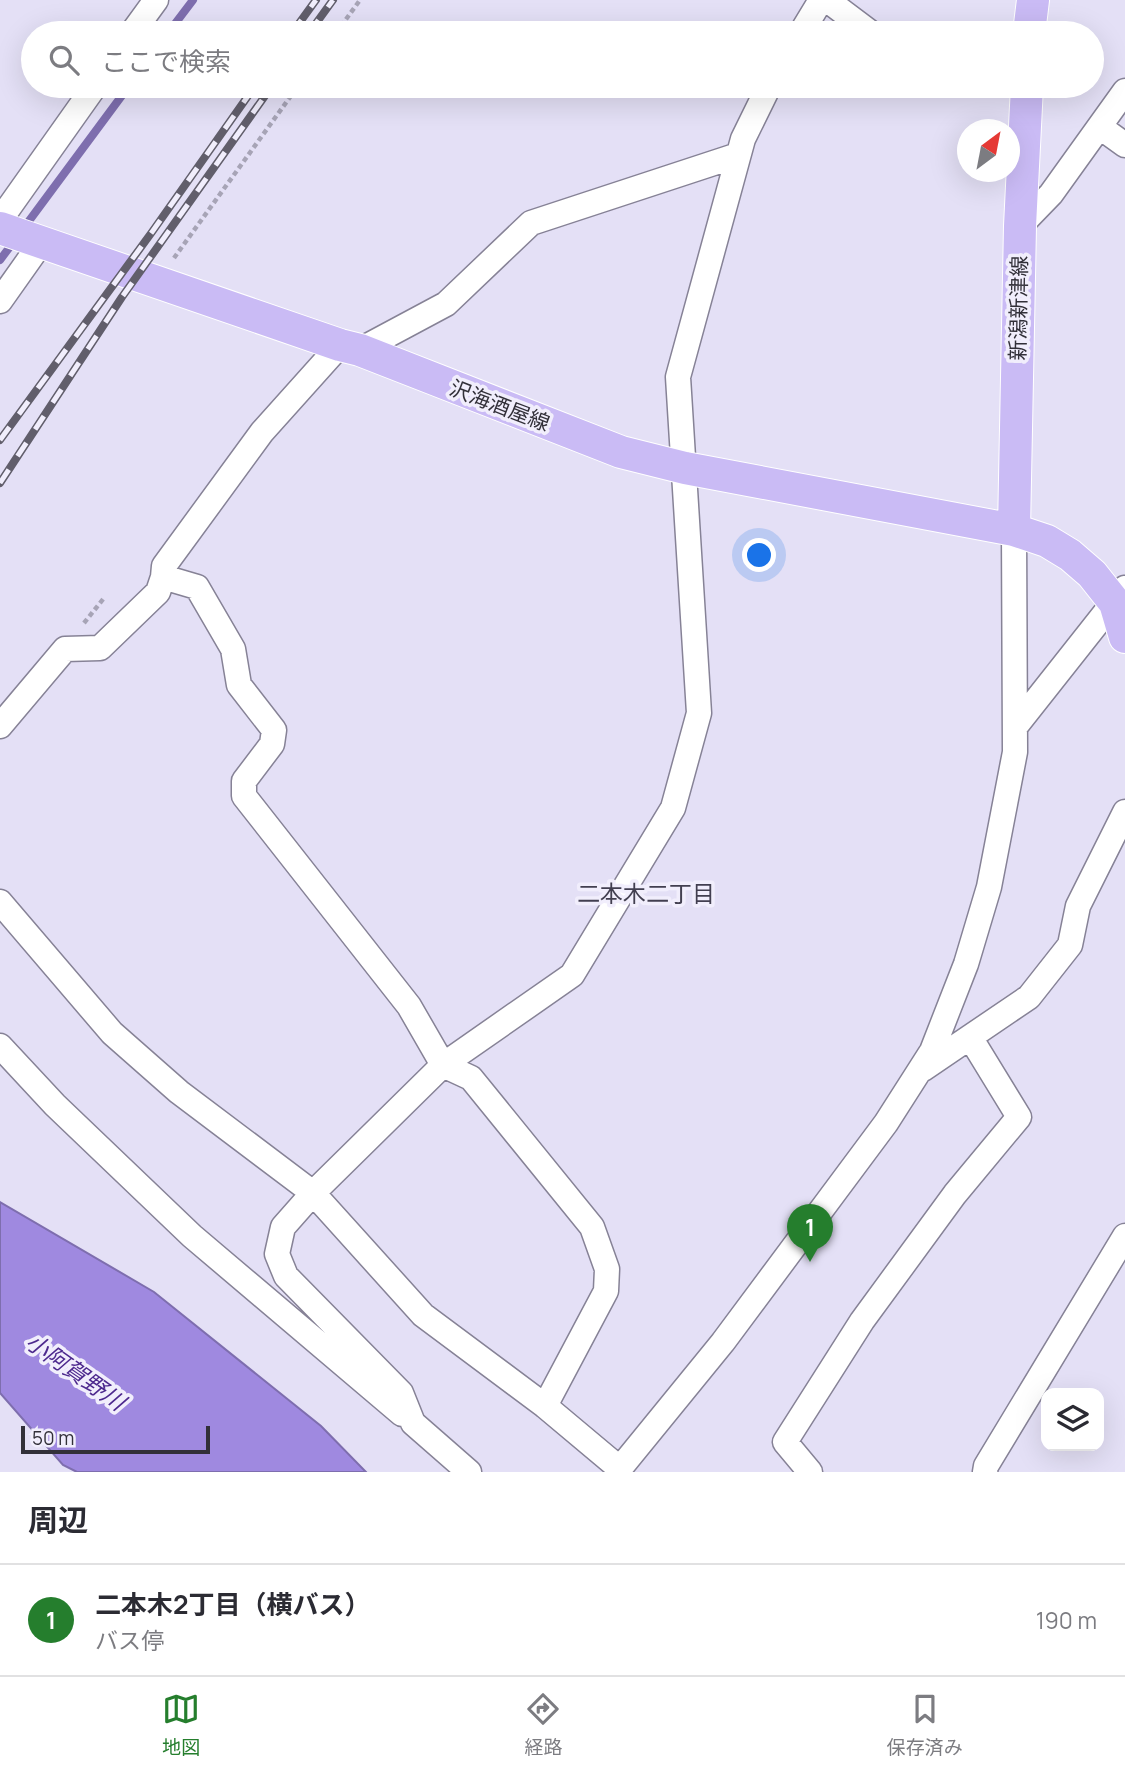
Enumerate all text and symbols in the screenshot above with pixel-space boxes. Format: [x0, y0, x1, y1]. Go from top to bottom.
search box [21, 21, 1104, 98]
icon: search [45, 41, 83, 79]
text: ここで検索 [101, 43, 231, 79]
north arrow [957, 119, 1020, 182]
street label: 新潟新津線 [1003, 255, 1033, 361]
street label: 沢海酒屋線 [446, 373, 554, 437]
your location [742, 538, 776, 572]
district label: 二本木二丁目 [577, 877, 715, 909]
pin: 1 [787, 1204, 833, 1262]
water label: 小阿賀野川 [20, 1325, 135, 1419]
map controls [1041, 1388, 1104, 1451]
button: layers [1041, 1388, 1104, 1451]
scale bar [21, 1423, 210, 1455]
text: 50 m [32, 1425, 74, 1451]
text: 周辺 [28, 1499, 88, 1540]
text: 二本木2丁目（横バス） [95, 1586, 370, 1622]
text: 1 [46, 1604, 56, 1636]
text: 190 m [1036, 1604, 1097, 1636]
text: バス停 [95, 1624, 164, 1656]
tab: 地図 [162, 1690, 200, 1760]
tab: 経路 [524, 1690, 563, 1760]
tab: 保存済み [887, 1690, 963, 1760]

